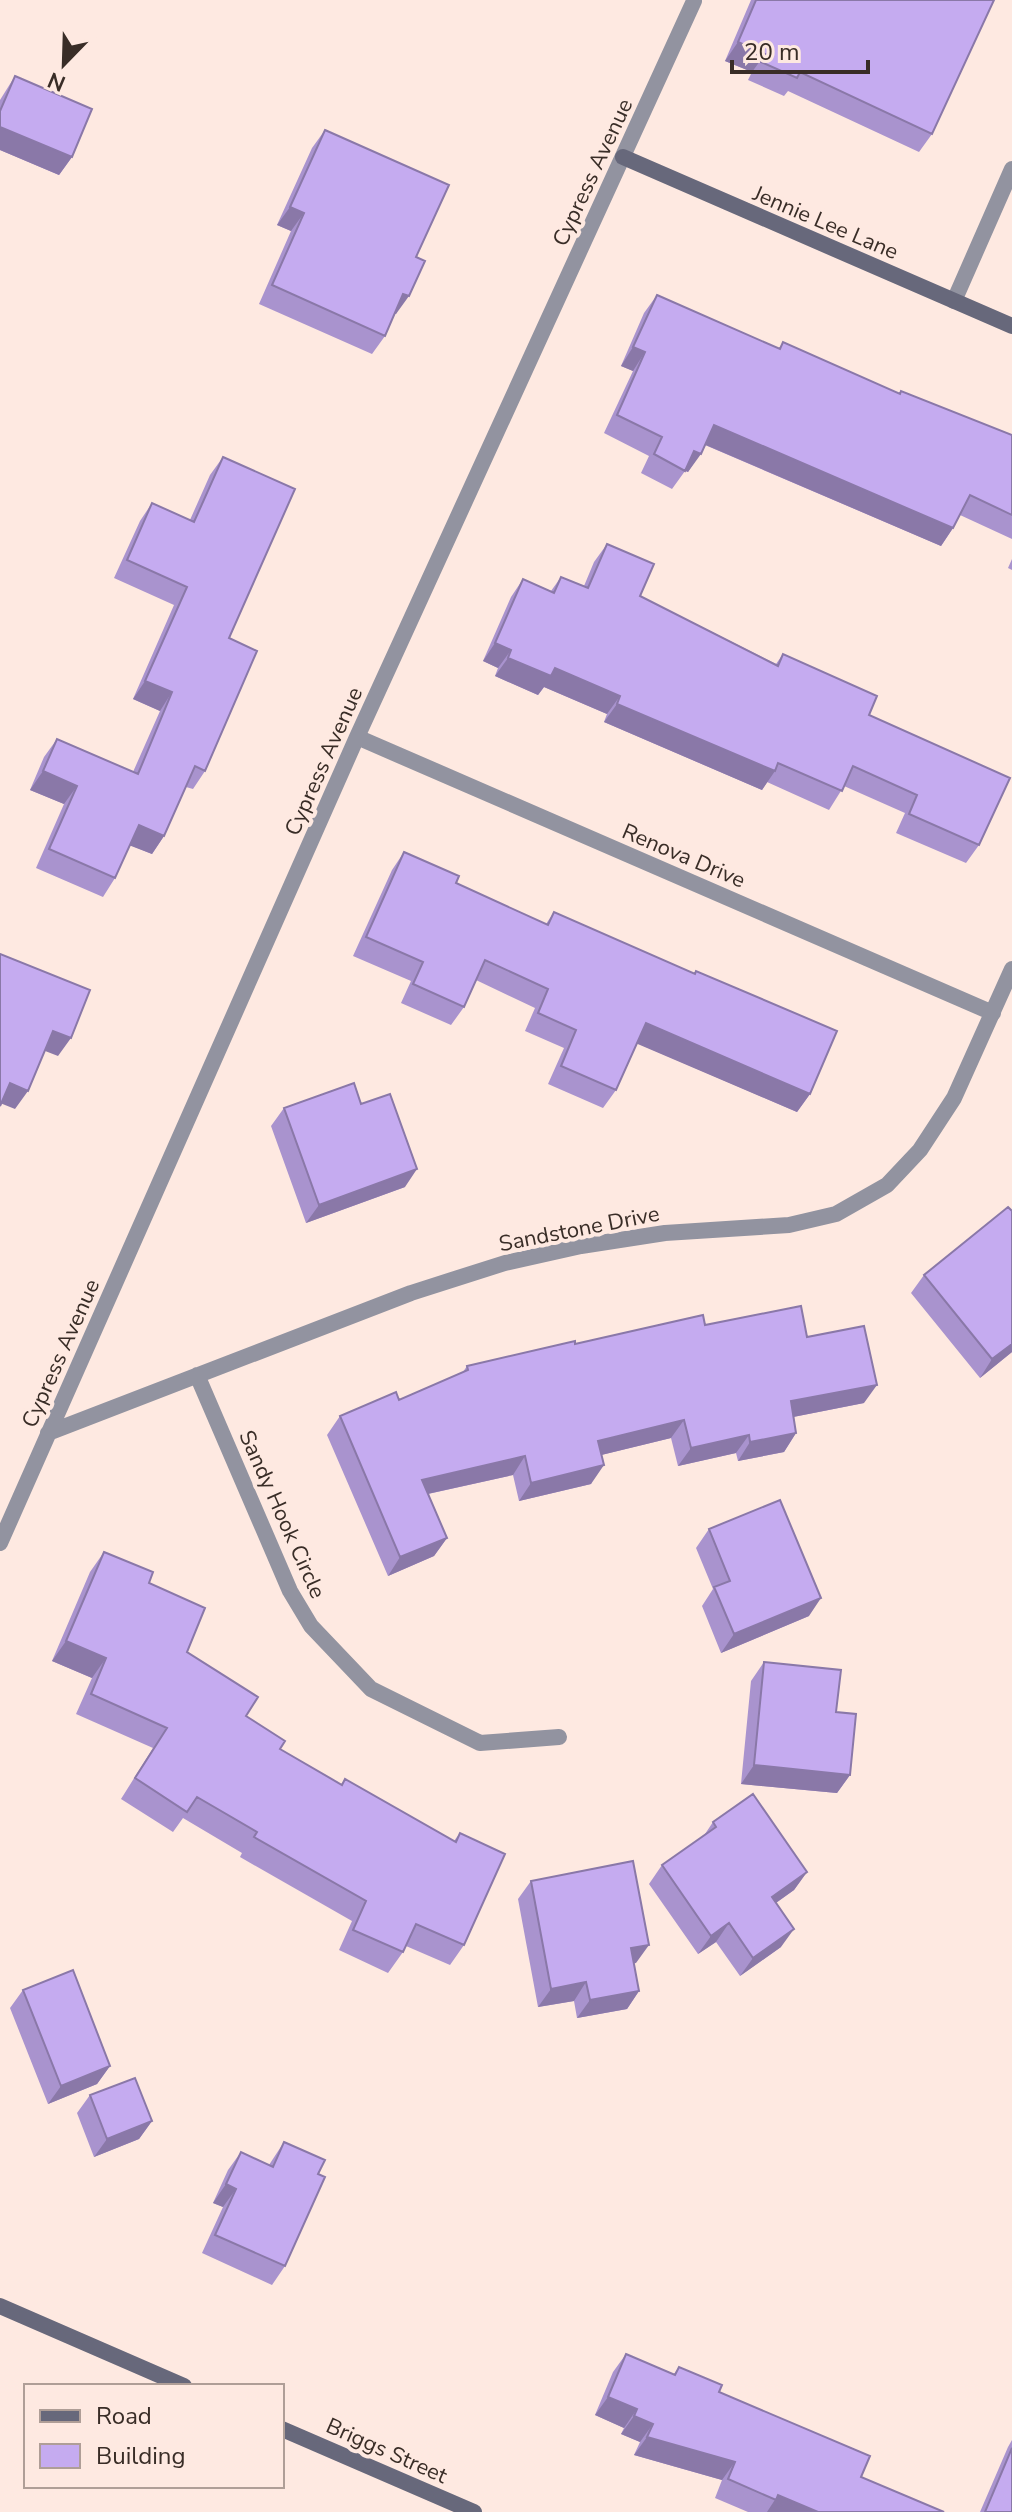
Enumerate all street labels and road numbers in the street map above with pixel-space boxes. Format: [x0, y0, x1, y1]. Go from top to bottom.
street label: Cypress Avenue [546, 94, 640, 251]
street label: Jennie Lee Lane [747, 178, 903, 267]
street label: Cypress Avenue [278, 682, 370, 840]
street label: Renova Drive [617, 816, 750, 895]
street label: Sandstone Drive [496, 1199, 662, 1259]
street label: Cypress Avenue [15, 1274, 107, 1432]
street label: Sandy Hook Circle [232, 1426, 333, 1603]
street label: Briggs Street [321, 2411, 452, 2491]

